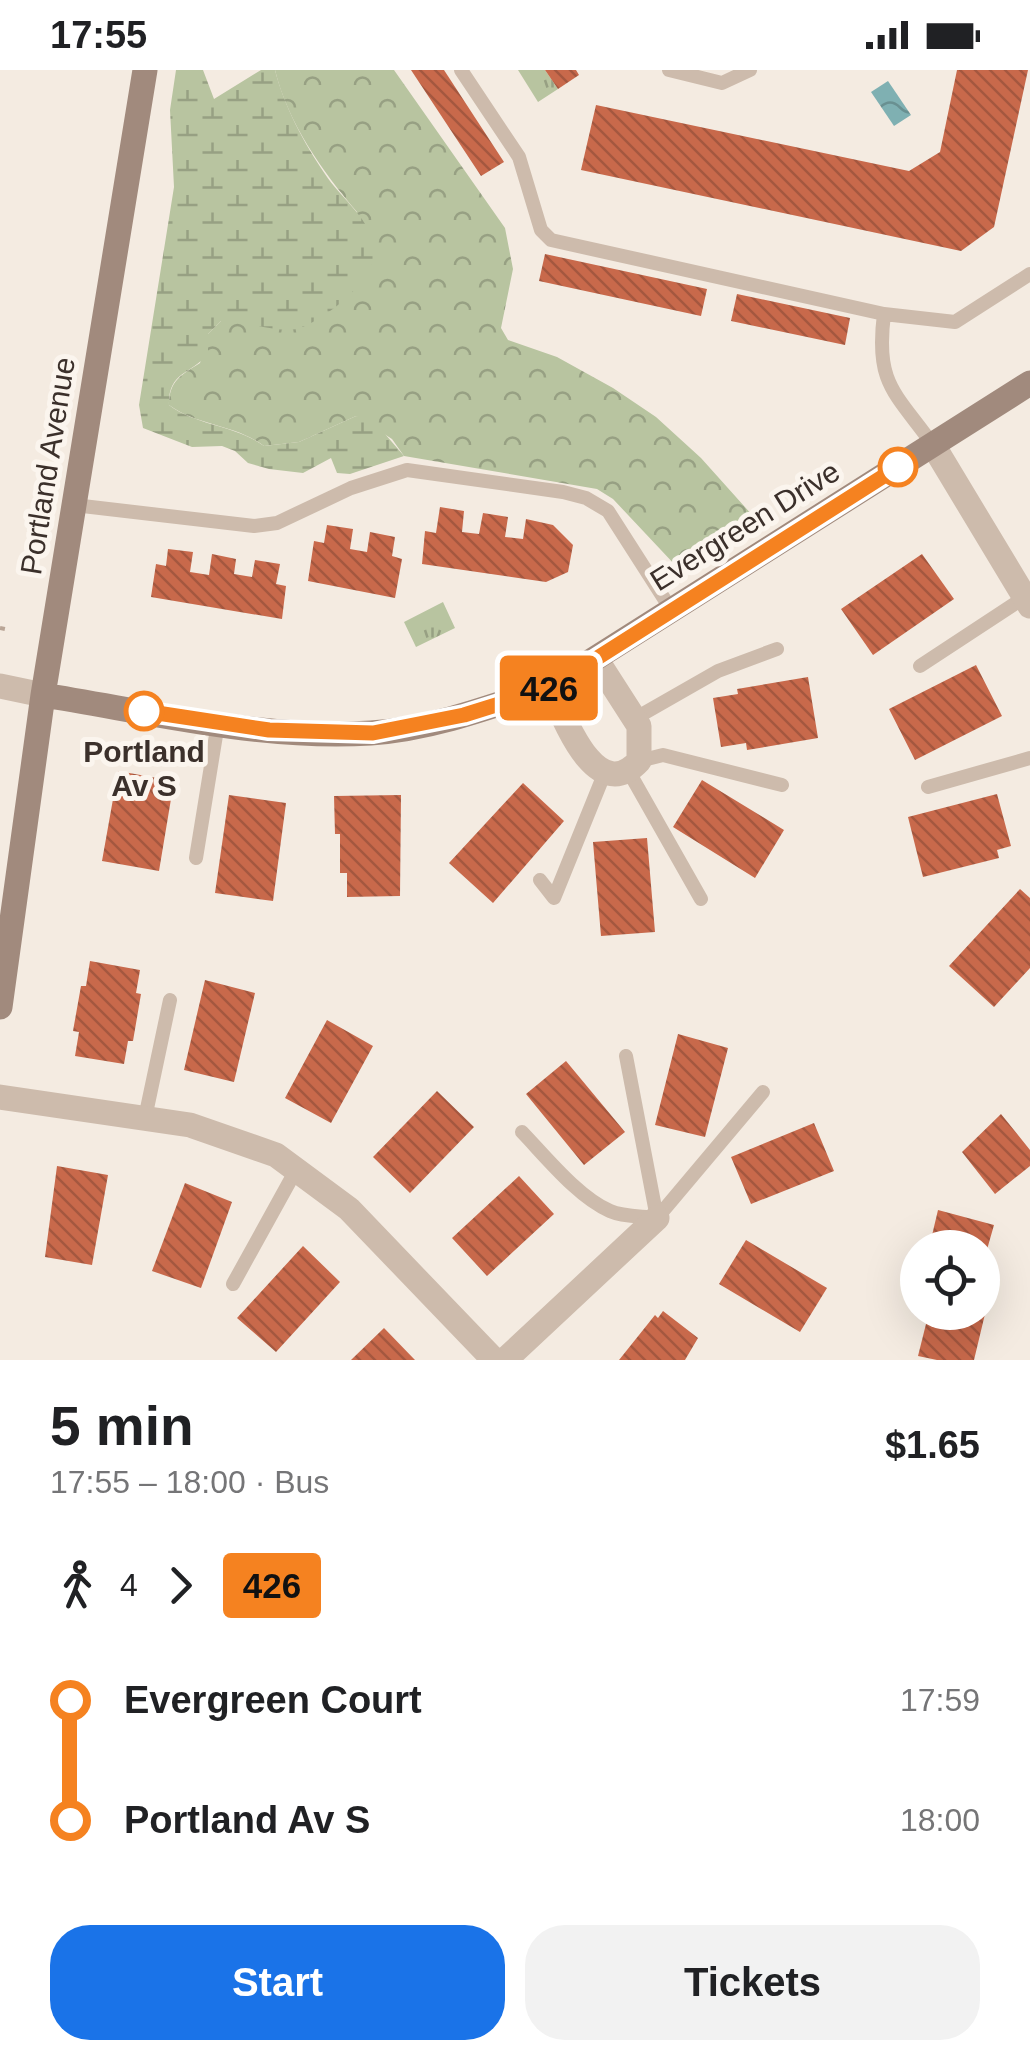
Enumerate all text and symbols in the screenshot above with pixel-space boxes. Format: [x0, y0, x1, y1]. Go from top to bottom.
text: 17:55 [50, 14, 147, 56]
street label: Portland Avenue [14, 355, 81, 577]
unlabelled marker [879, 448, 917, 486]
street label: Evergreen Drive [644, 454, 845, 597]
line badge: 426 [492, 656, 606, 720]
text: 426 [520, 669, 578, 708]
marker: Portland Av S [125, 692, 163, 730]
place label: Portland Av S [83, 735, 205, 802]
map controls [900, 1230, 1000, 1330]
button: locate [900, 1230, 1000, 1330]
text: 5 min [50, 1395, 194, 1457]
text: $1.65 [885, 1424, 980, 1466]
text: 17:55 – 18:00 · Bus [50, 1464, 329, 1500]
icon: walk [50, 1558, 105, 1613]
icon: forward [153, 1558, 208, 1613]
text: 426 [243, 1566, 301, 1605]
text: 4 [120, 1567, 138, 1603]
text: Evergreen Court [124, 1679, 422, 1721]
text: 17:59 [900, 1682, 980, 1718]
text: Portland Av S [124, 1799, 370, 1841]
text: 18:00 [900, 1802, 980, 1838]
button: Start [50, 1925, 505, 2040]
button: Tickets [525, 1925, 980, 2040]

